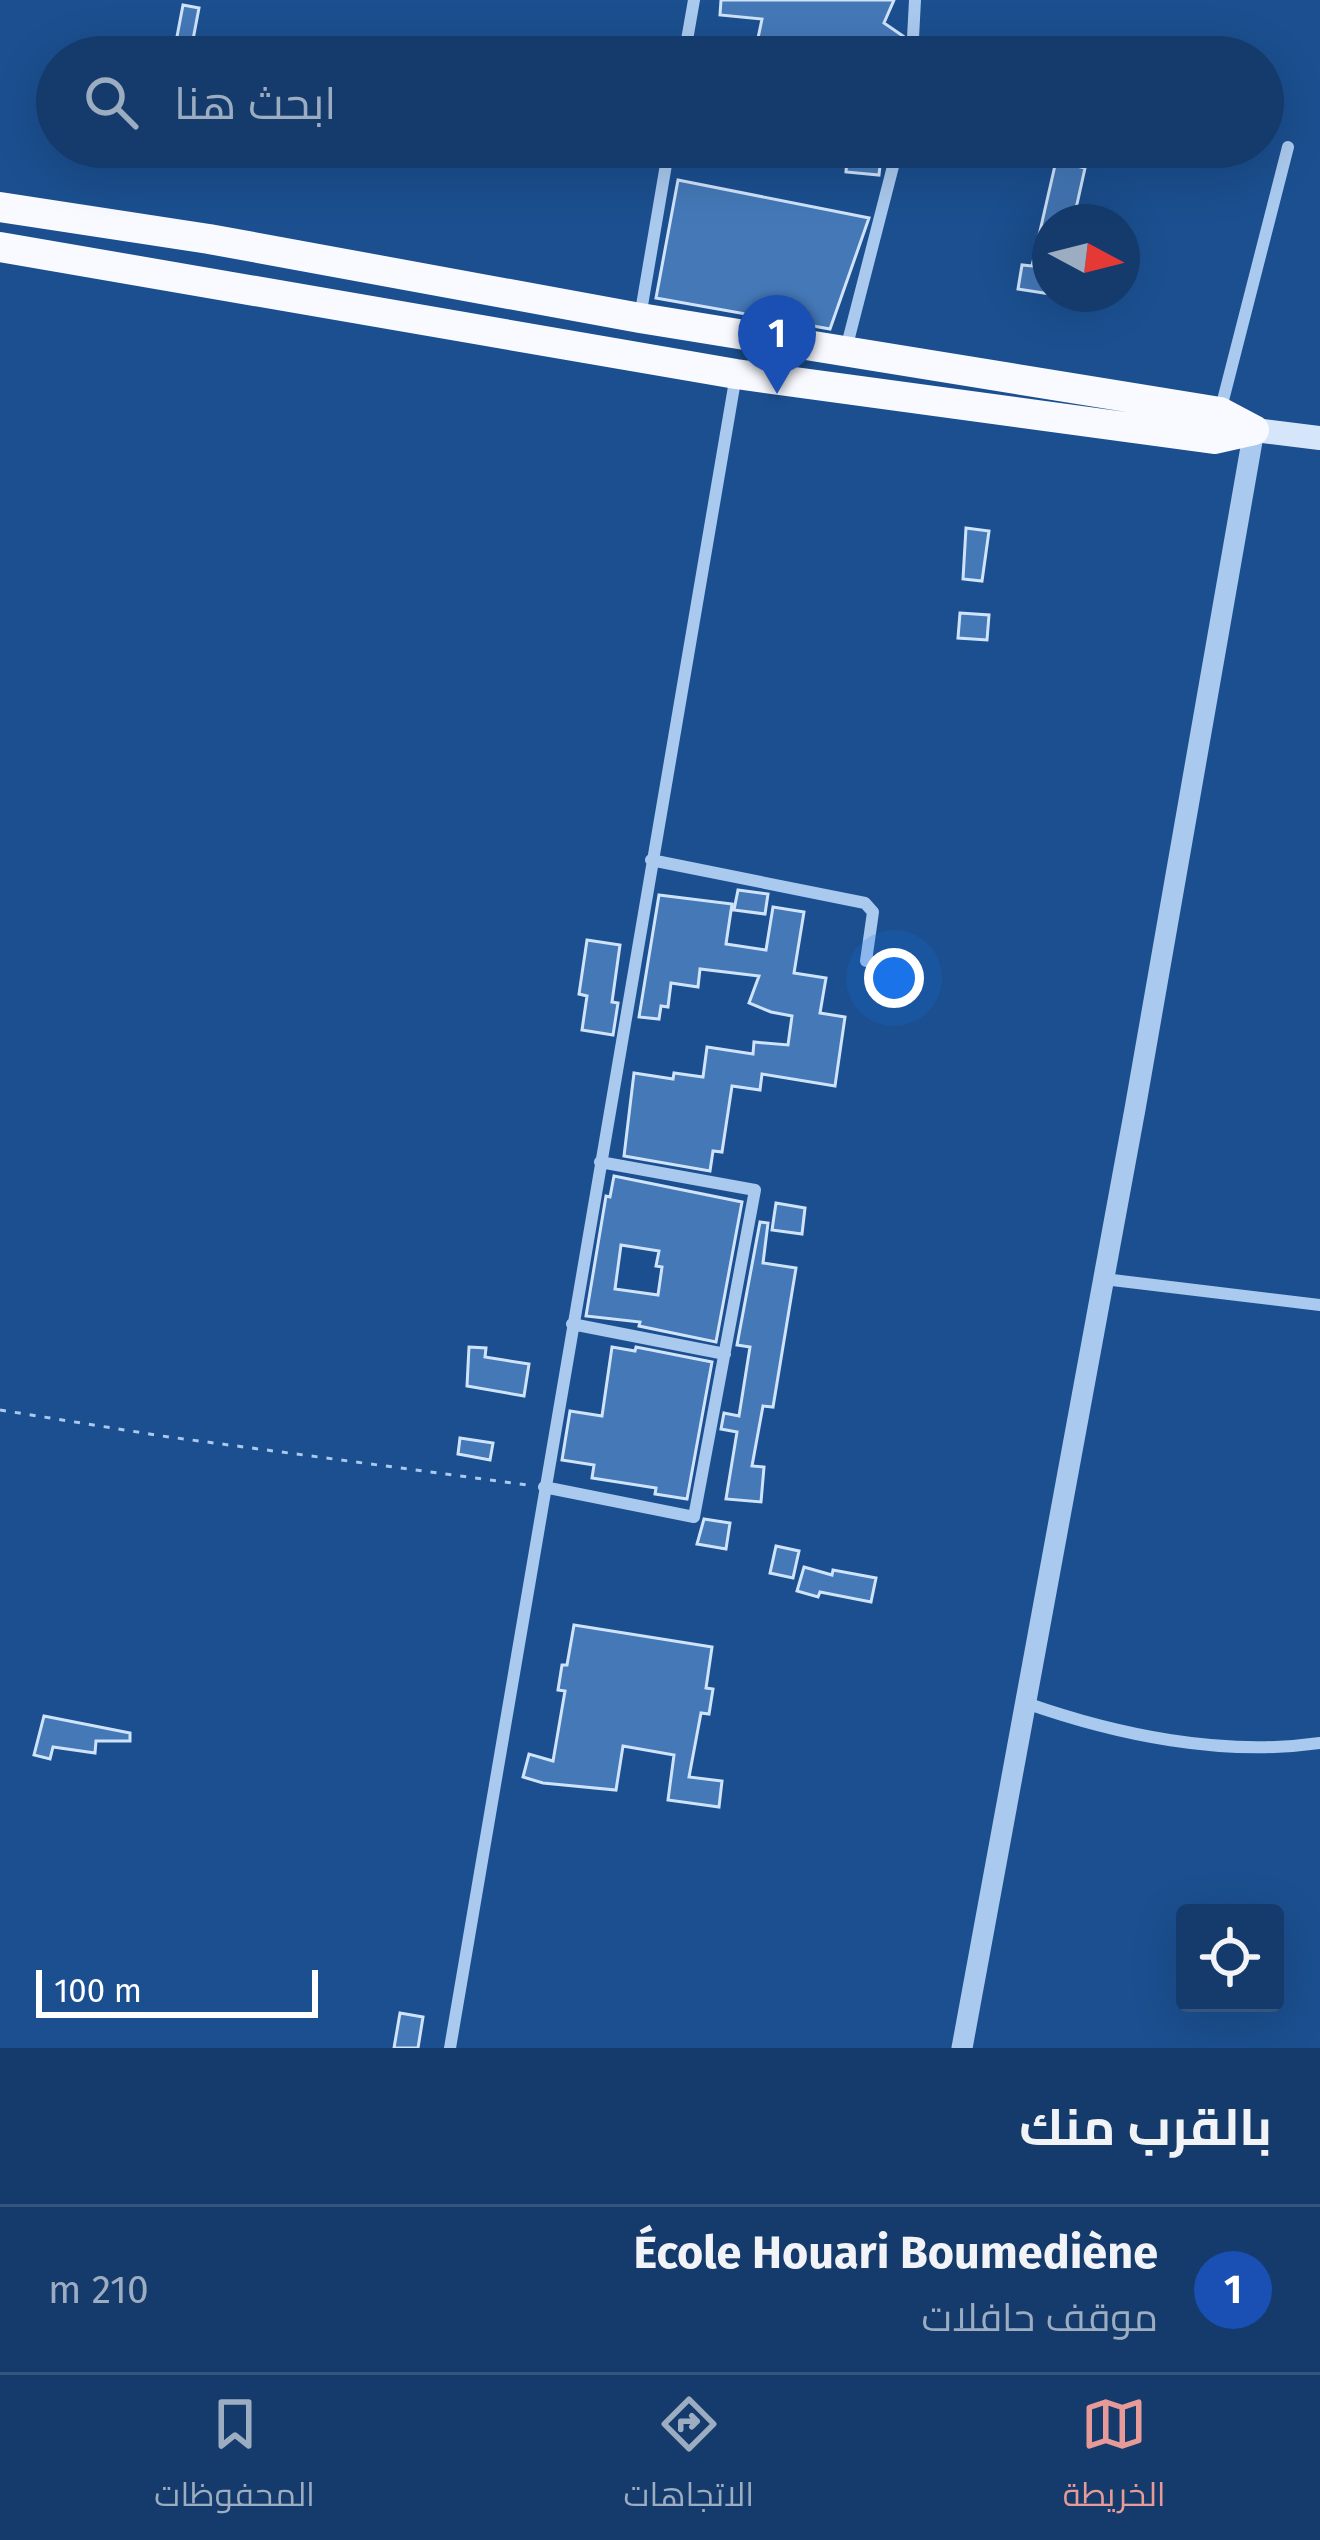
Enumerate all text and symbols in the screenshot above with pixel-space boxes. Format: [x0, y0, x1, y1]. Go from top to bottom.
search box [36, 36, 1284, 168]
icon: search [78, 69, 144, 135]
text: ابحث هنا [174, 77, 336, 131]
north arrow [1032, 204, 1140, 312]
pin: 1 [738, 295, 816, 394]
your location [864, 948, 924, 1008]
map controls [1176, 1904, 1284, 2012]
button: locate [1176, 1904, 1284, 2012]
scale bar [36, 1964, 318, 2017]
text: 100 m [54, 1971, 142, 2011]
text: بالقرب منك [1019, 2097, 1272, 2159]
text: École Houari Boumediène [634, 2226, 1158, 2280]
text: 210 m [48, 2267, 149, 2313]
text: 1 [1224, 2267, 1242, 2313]
text: موقف حافلات [921, 2295, 1158, 2341]
tab: المحفوظات [154, 2391, 315, 2525]
tab: الاتجاهات [624, 2391, 754, 2525]
tab: الخريطة [1063, 2391, 1166, 2525]

